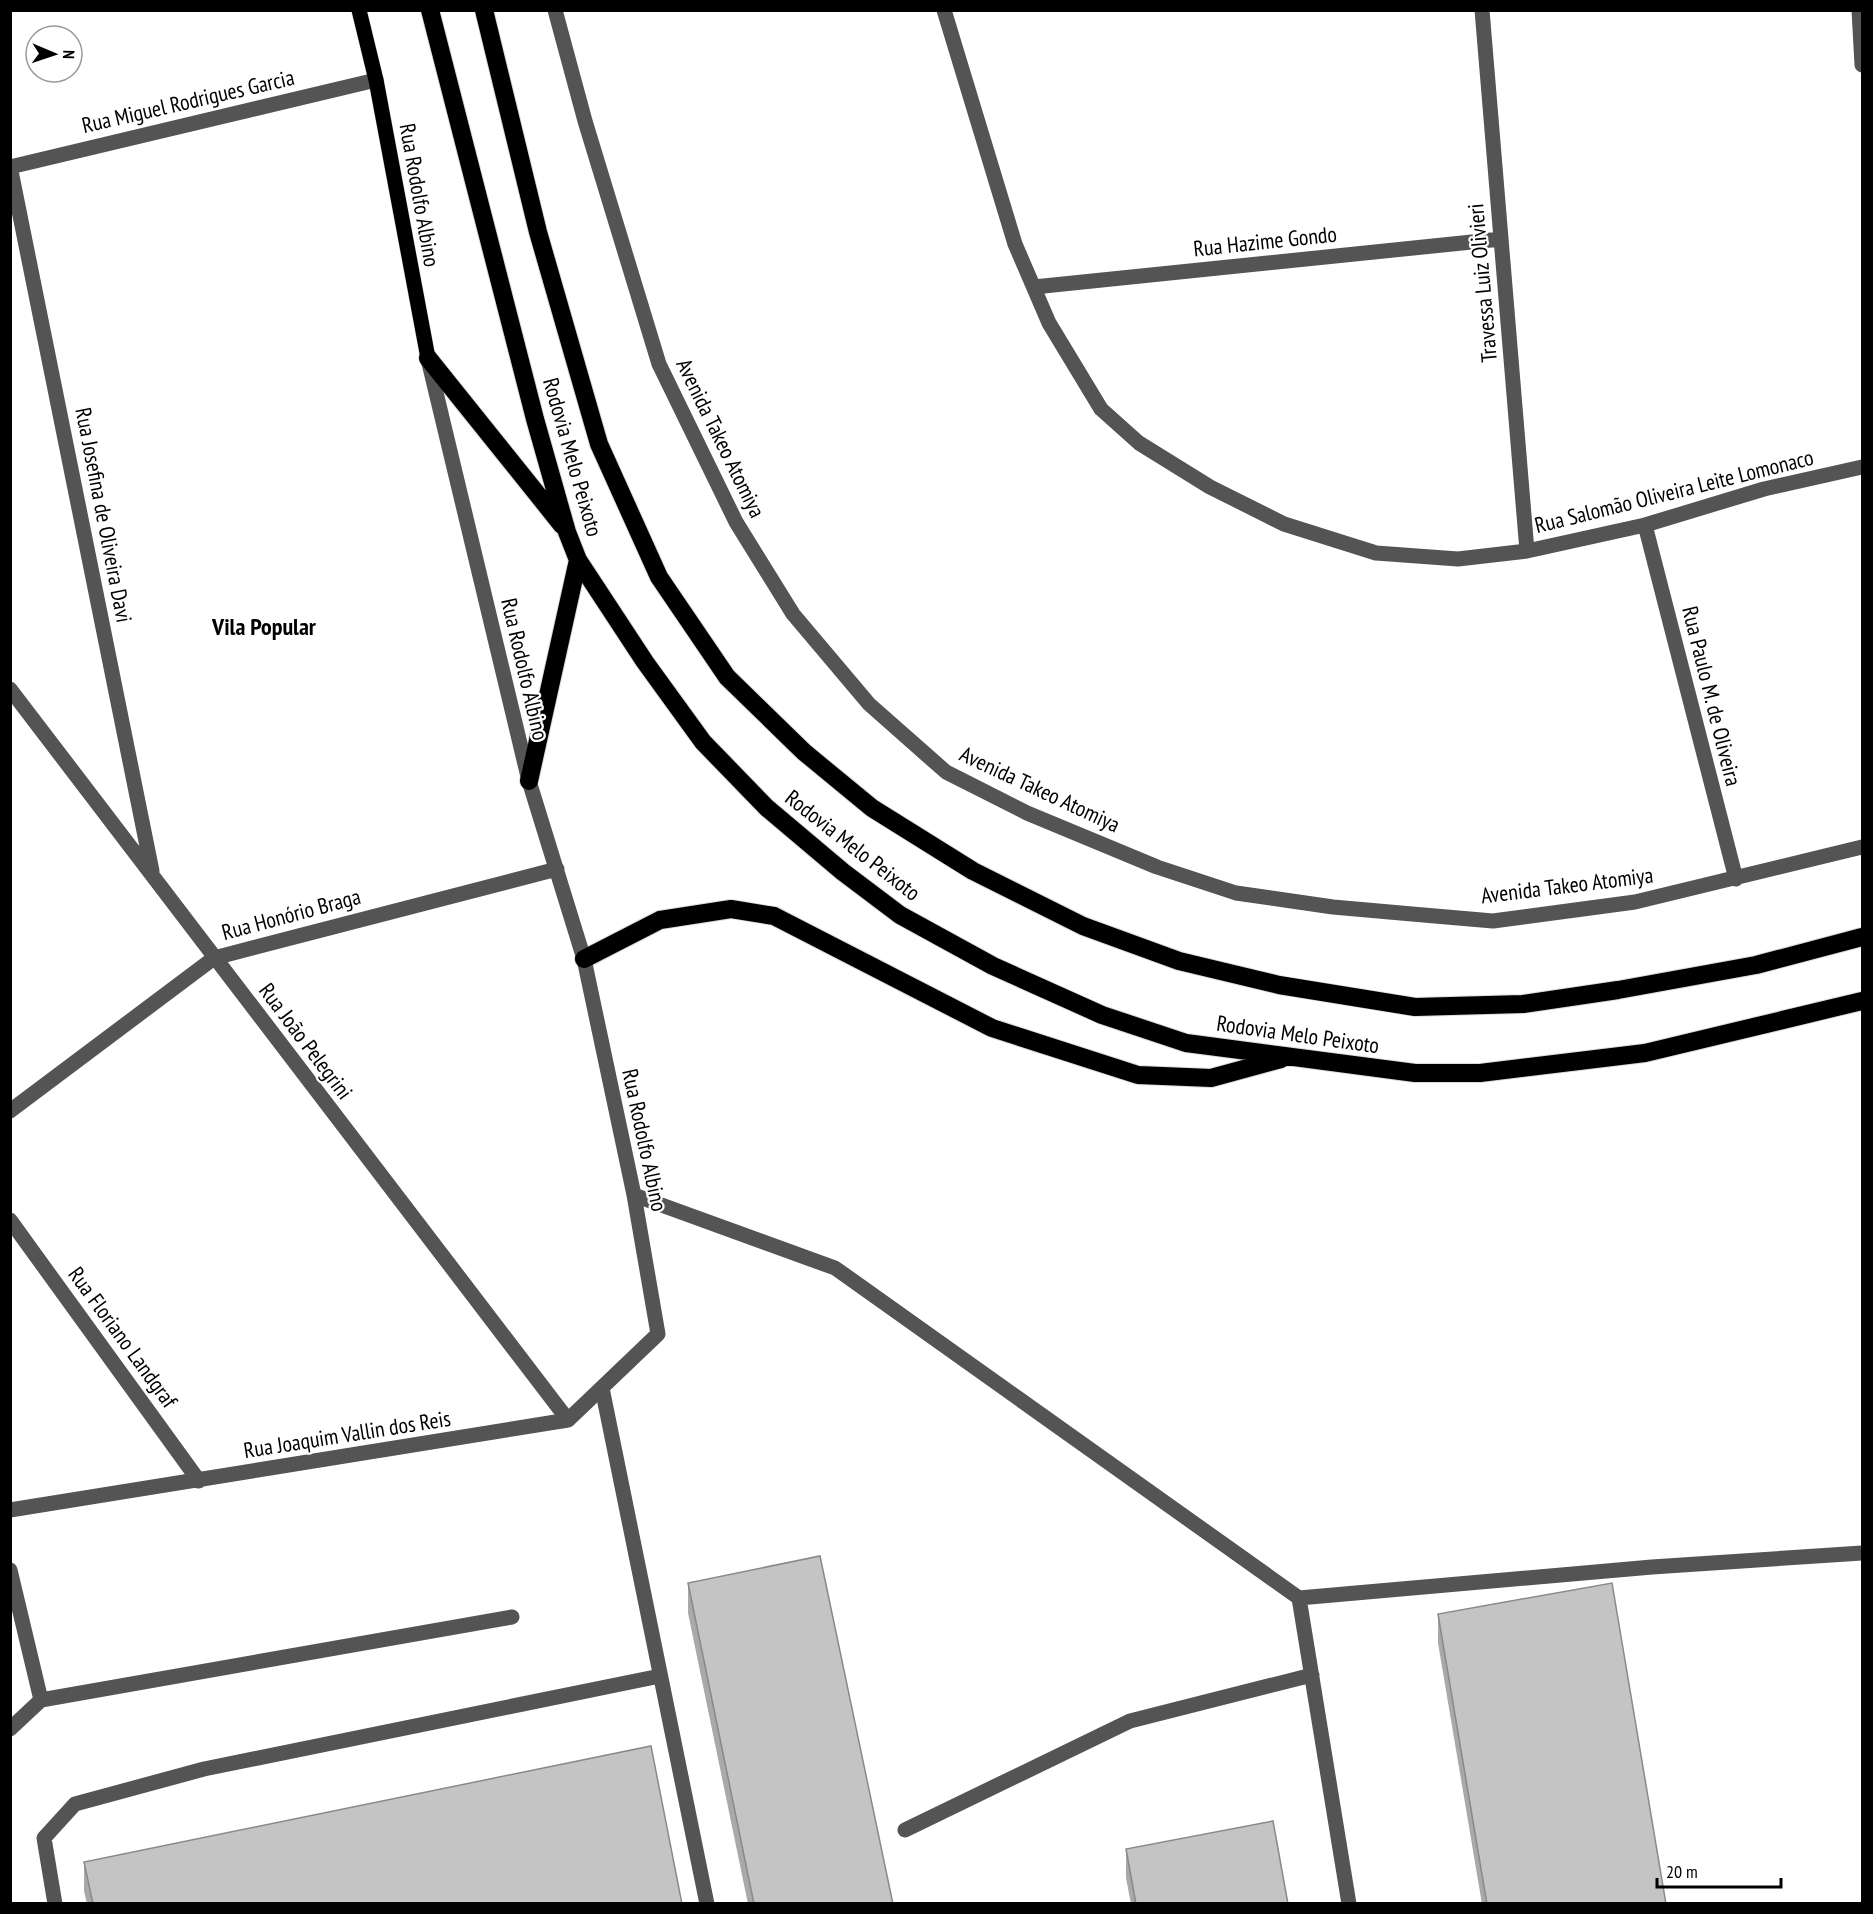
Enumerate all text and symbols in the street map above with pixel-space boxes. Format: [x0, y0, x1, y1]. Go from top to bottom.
north arrow [24, 24, 84, 84]
text: N [59, 50, 79, 59]
street label: Rua Miguel Rodrigues Garcia [79, 63, 297, 139]
street label: Rua Rodolfo Albino [394, 121, 446, 269]
street label: Travessa Luiz Olivieri [1461, 203, 1503, 363]
street label: Rua Hazime Gondo [1192, 220, 1338, 262]
street label: Avenida Takeo Atomiya [670, 354, 772, 522]
street label: Rodovia Melo Peixoto [537, 374, 609, 540]
street label: Rua Josefina de Oliveira Davi [69, 405, 139, 625]
street label: Rua Salomão Oliveira Leite Lomonaco [1532, 443, 1816, 539]
street label: Rua Rodolfo Albino [495, 595, 555, 743]
street label: Rua Paulo M. de Oliveira [1676, 603, 1748, 789]
district label: Vila Popular [211, 611, 317, 642]
street label: Avenida Takeo Atomiya [956, 740, 1124, 838]
street label: Rodovia Melo Peixoto [780, 784, 926, 906]
street label: Avenida Takeo Atomiya [1479, 861, 1655, 909]
street label: Rua Honório Braga [219, 882, 363, 946]
street label: Rua João Pelegrini [253, 977, 359, 1105]
street label: Rodovia Melo Peixoto [1215, 1009, 1381, 1059]
street label: Rua Rodolfo Albino [616, 1066, 674, 1214]
street label: Rua Floriano Landgraf [62, 1261, 184, 1414]
street label: Rua Joaquim Vallin dos Reis [242, 1404, 452, 1464]
scale bar [1657, 1851, 1782, 1889]
text: 20 m [1666, 1860, 1698, 1883]

